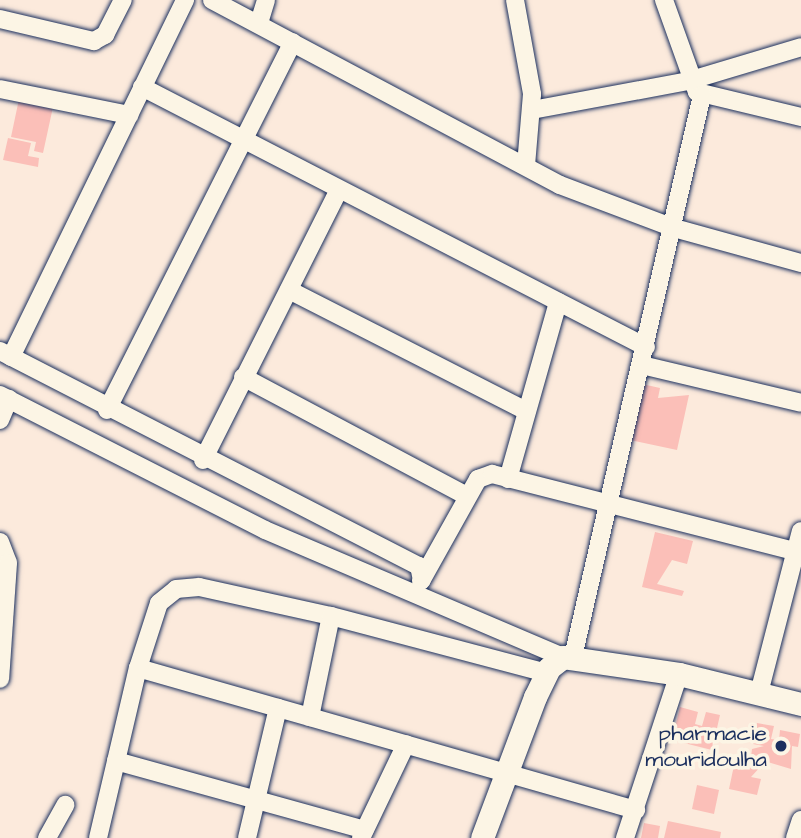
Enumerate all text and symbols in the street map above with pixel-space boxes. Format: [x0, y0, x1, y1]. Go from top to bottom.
place label: pharmacie mouridoulha [645, 719, 767, 773]
marker: pharmacie mouridoulha [773, 738, 789, 754]

